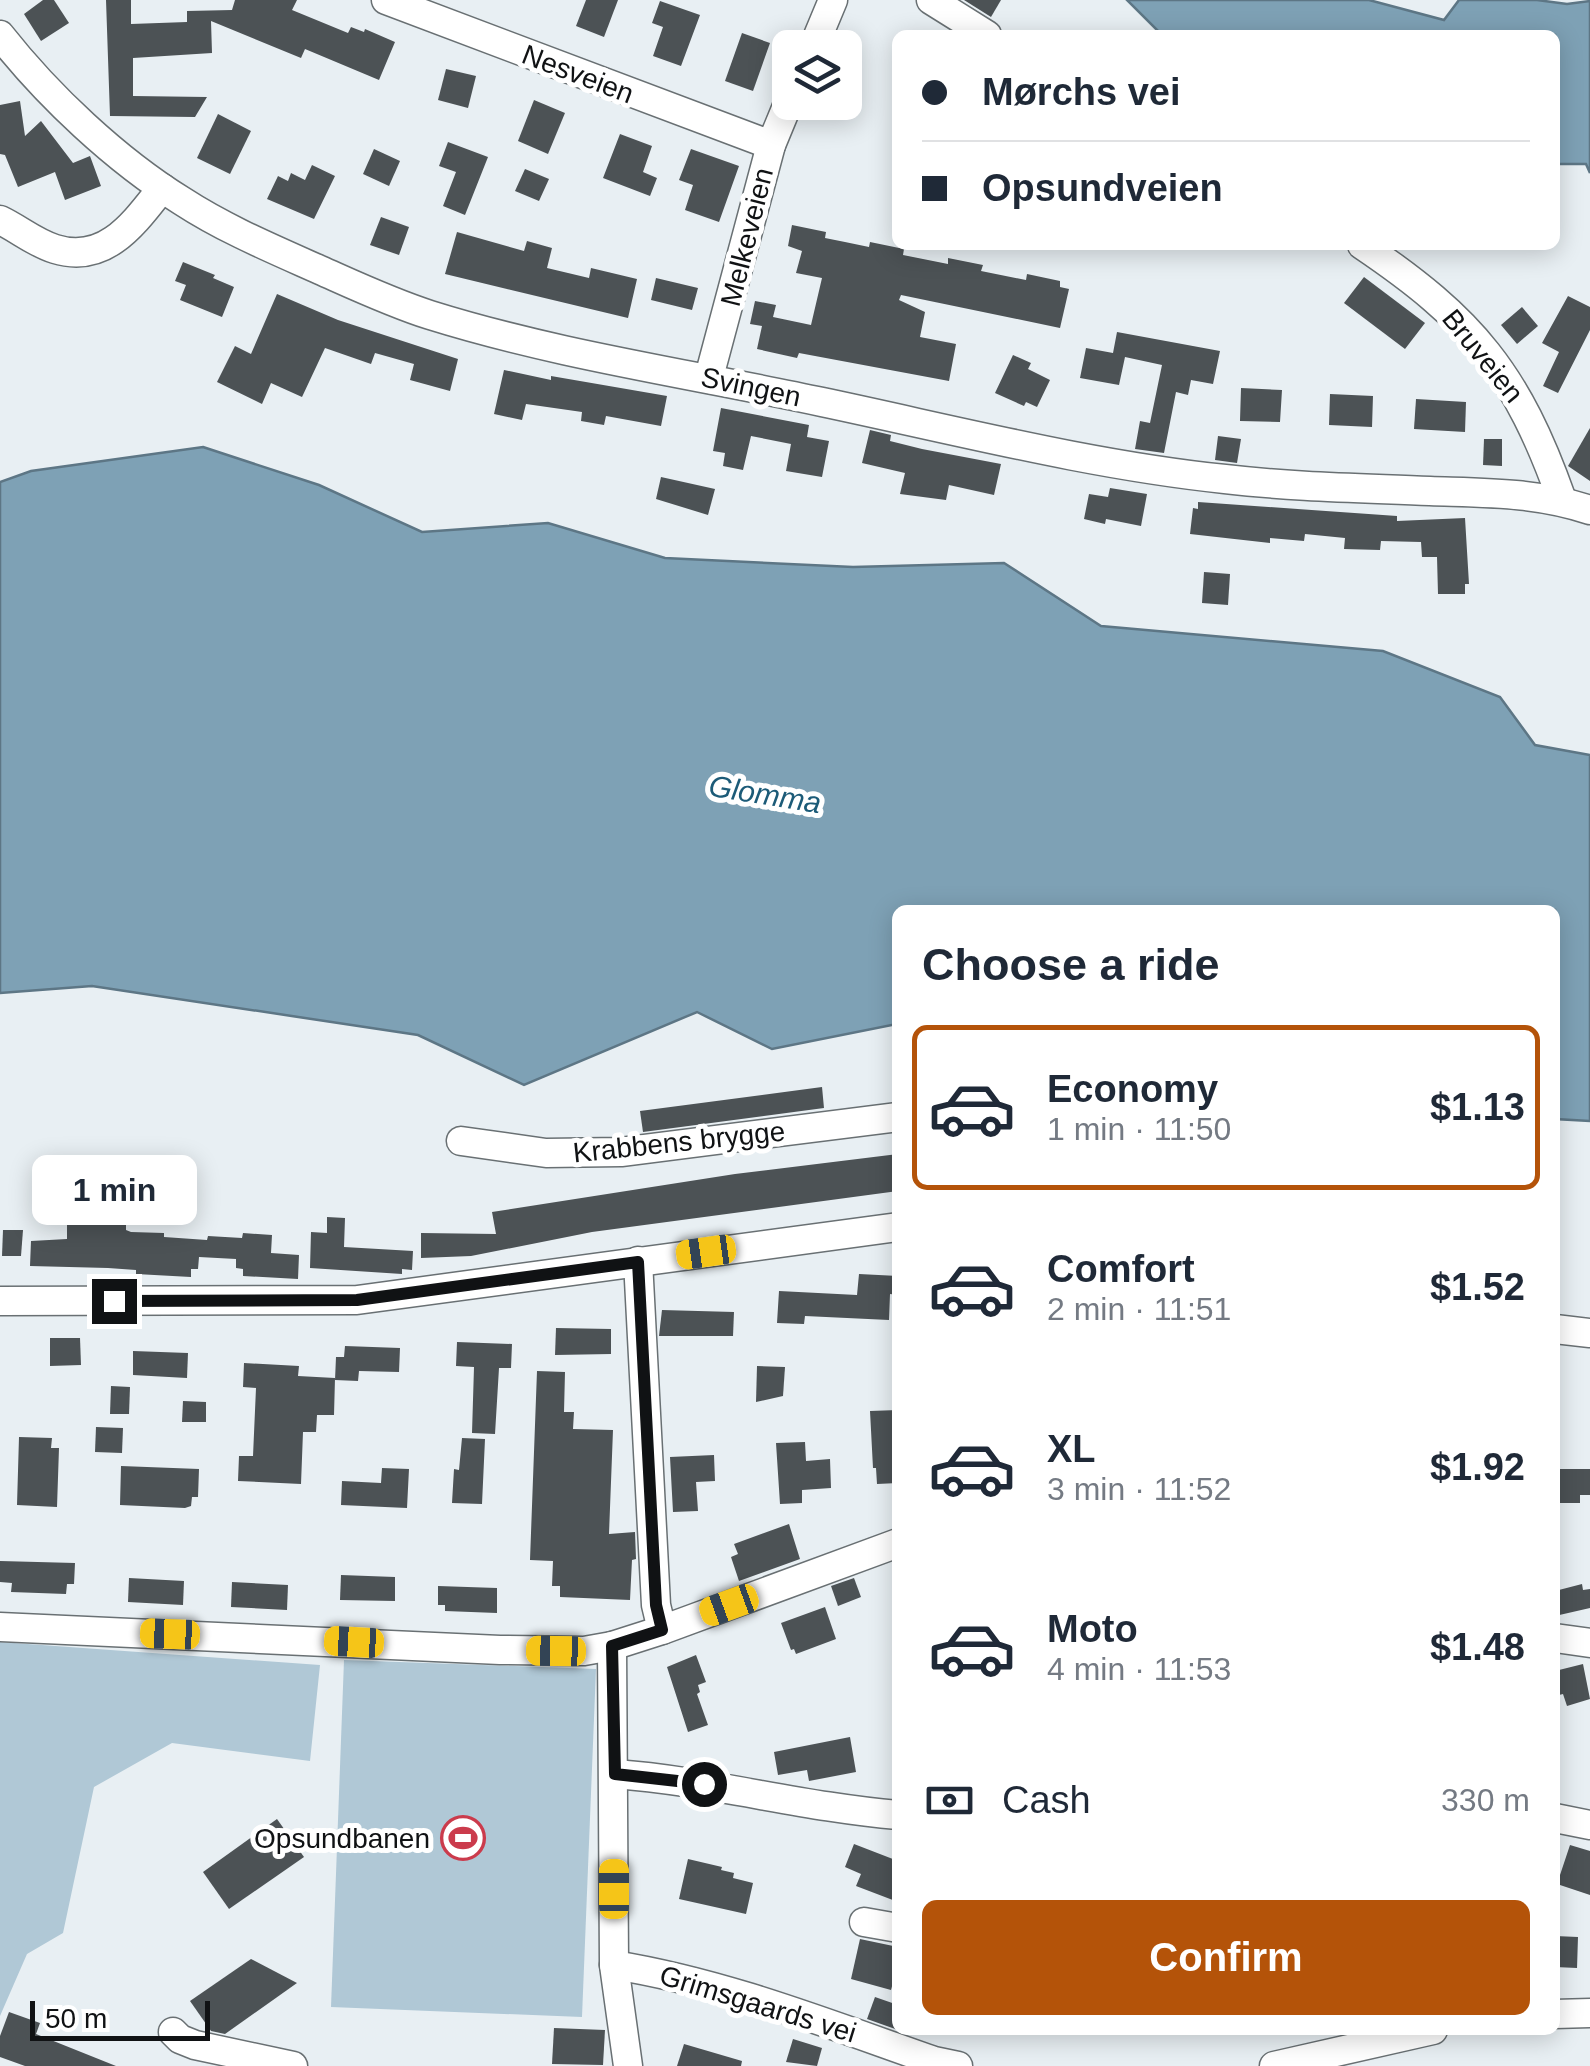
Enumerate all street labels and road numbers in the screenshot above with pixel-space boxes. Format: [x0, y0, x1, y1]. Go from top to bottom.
street label: Nesveien [518, 39, 638, 109]
street label: Melkeveien [715, 165, 779, 309]
street label: Bruveien [1436, 303, 1530, 409]
street label: Svingen [698, 361, 804, 413]
street label: Krabbens brygge [571, 1115, 787, 1169]
street label: Grimsgaards vei [656, 1959, 860, 2049]

